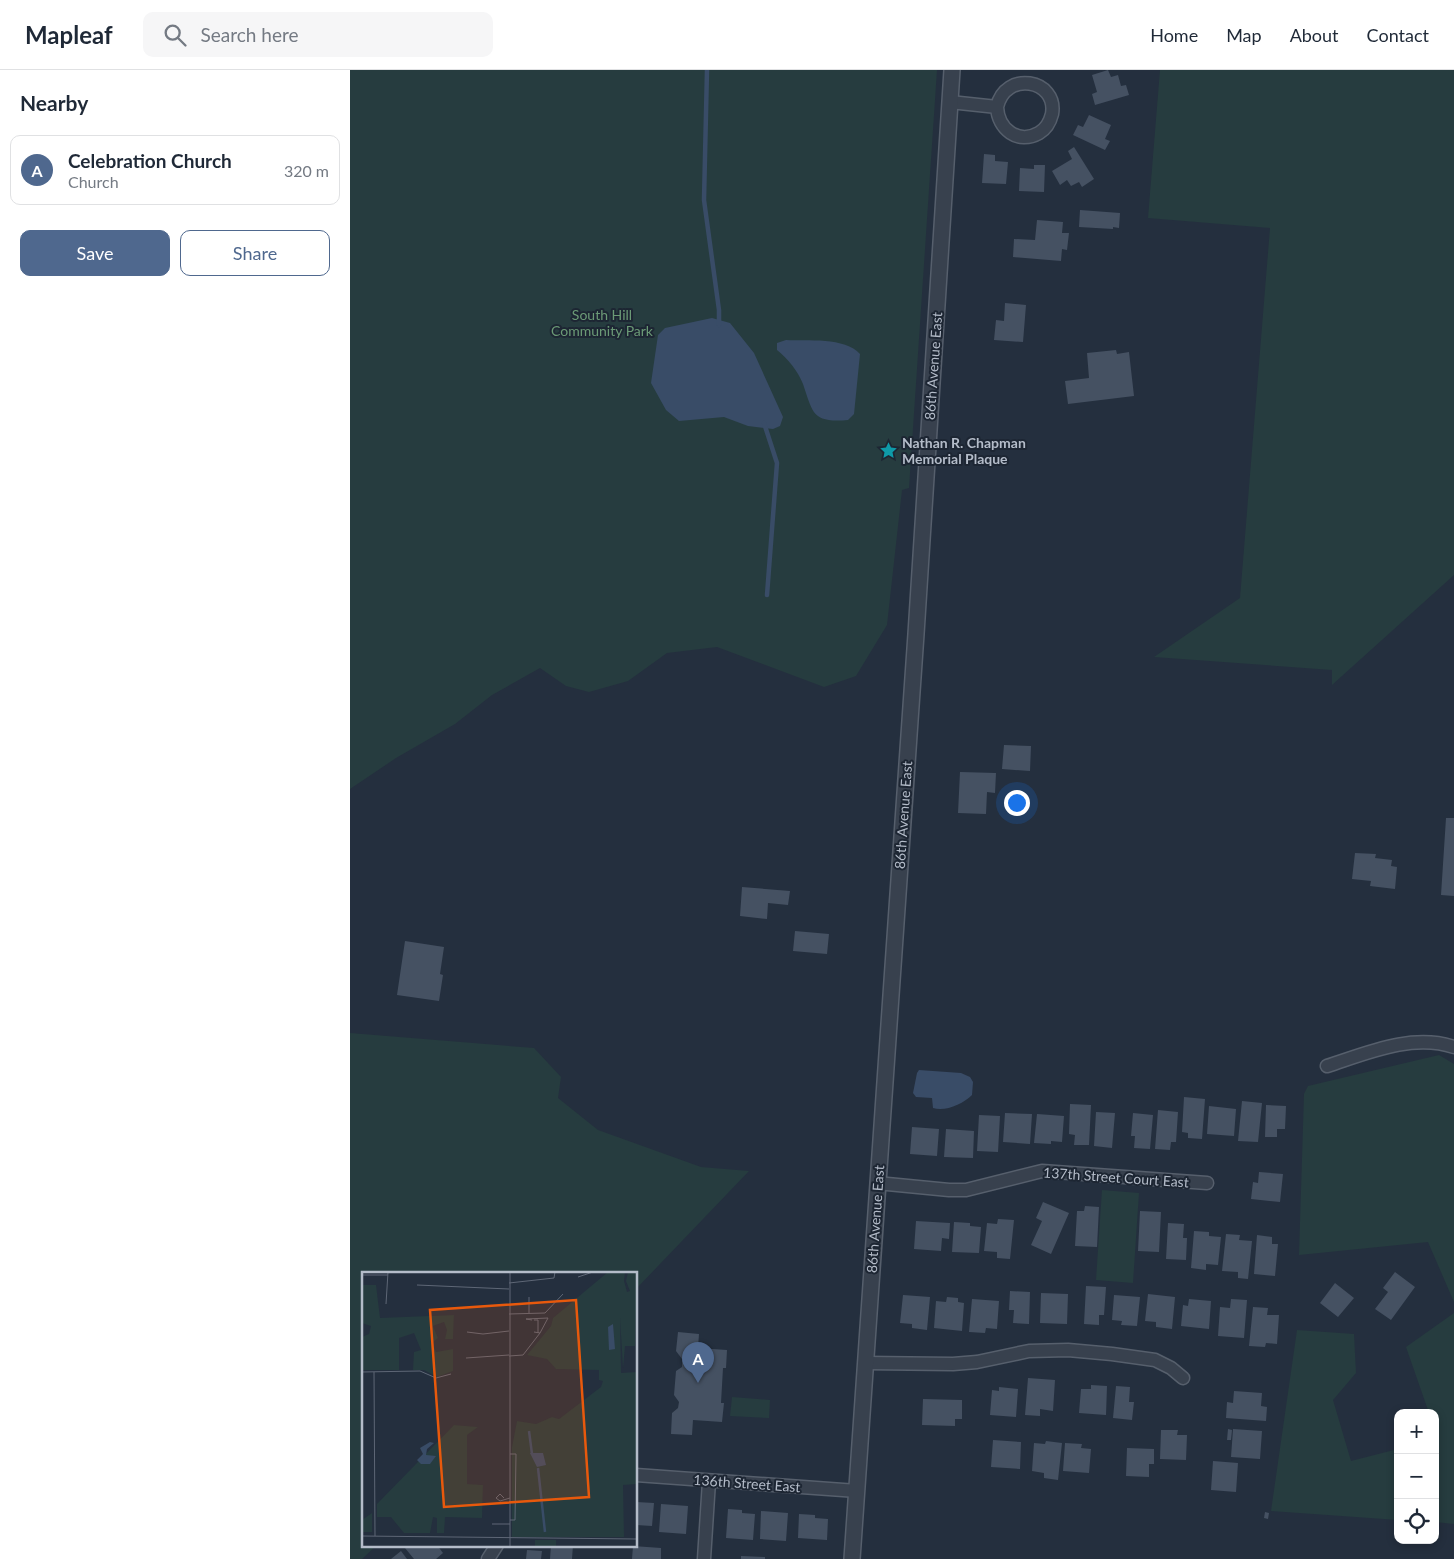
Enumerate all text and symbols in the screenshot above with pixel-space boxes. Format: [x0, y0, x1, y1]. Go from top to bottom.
search box [143, 12, 493, 57]
text: Mapleaf [25, 20, 113, 49]
icon: search [161, 21, 189, 49]
text: Search here [201, 23, 299, 46]
text: Home [1150, 24, 1198, 46]
text: Map [1226, 24, 1262, 46]
text: About [1290, 24, 1339, 46]
text: Contact [1367, 24, 1429, 46]
text: Nearby [20, 90, 88, 115]
text: Celebration Church [68, 149, 232, 172]
text: A [31, 161, 43, 180]
text: 320 m [284, 161, 329, 180]
text: Church [68, 172, 119, 191]
button: Save [20, 230, 170, 276]
button: Share [180, 230, 330, 276]
park label: South Hill Community Park [551, 306, 654, 339]
street label: 86th Avenue East [921, 311, 945, 421]
place label: Nathan R. Chapman Memorial Plaque [902, 434, 1026, 467]
place icon: Nathan R. Chapman Memorial Plaque [878, 440, 898, 460]
street label: 86th Avenue East [891, 760, 915, 870]
your location [1004, 790, 1030, 816]
street label: 137th Street Court East [1043, 1163, 1189, 1191]
street label: 86th Avenue East [863, 1164, 887, 1274]
inset map [362, 1272, 638, 1546]
pin: A [682, 1342, 714, 1383]
map controls [1394, 1409, 1439, 1544]
button: + [1394, 1409, 1439, 1454]
button: − [1394, 1454, 1439, 1499]
street label: 136th Street East [693, 1471, 801, 1495]
button: locate [1394, 1499, 1439, 1544]

